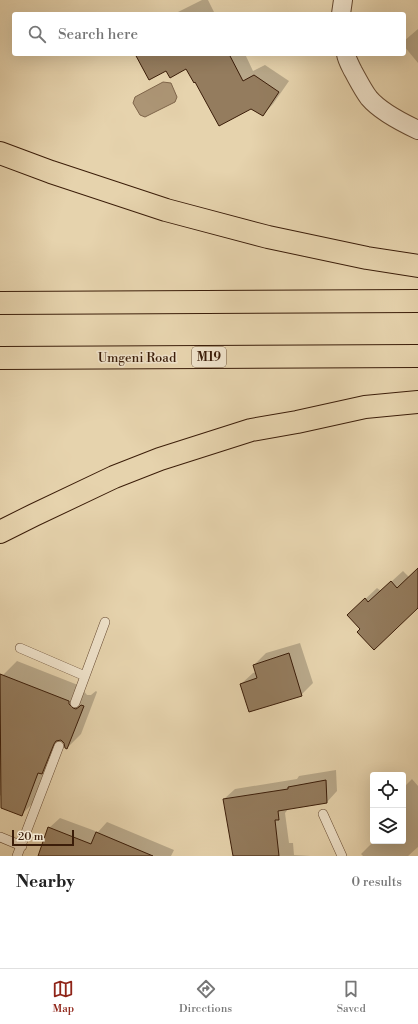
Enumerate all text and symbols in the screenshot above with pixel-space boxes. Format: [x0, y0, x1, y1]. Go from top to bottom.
search box [12, 12, 406, 56]
icon: search [26, 23, 48, 45]
text: Search here [58, 25, 138, 44]
road number: M19 [192, 347, 226, 367]
street label: Umgeni Road [98, 350, 177, 366]
map controls [370, 772, 406, 844]
button: locate [370, 772, 406, 808]
button: layers [370, 808, 406, 844]
scale bar [12, 828, 74, 847]
text: 20 m [18, 830, 43, 844]
text: Nearby [16, 871, 75, 893]
text: 0 results [351, 874, 402, 890]
tab: Map [52, 978, 74, 1016]
tab: Directions [179, 978, 232, 1016]
tab: Saved [337, 978, 366, 1016]

